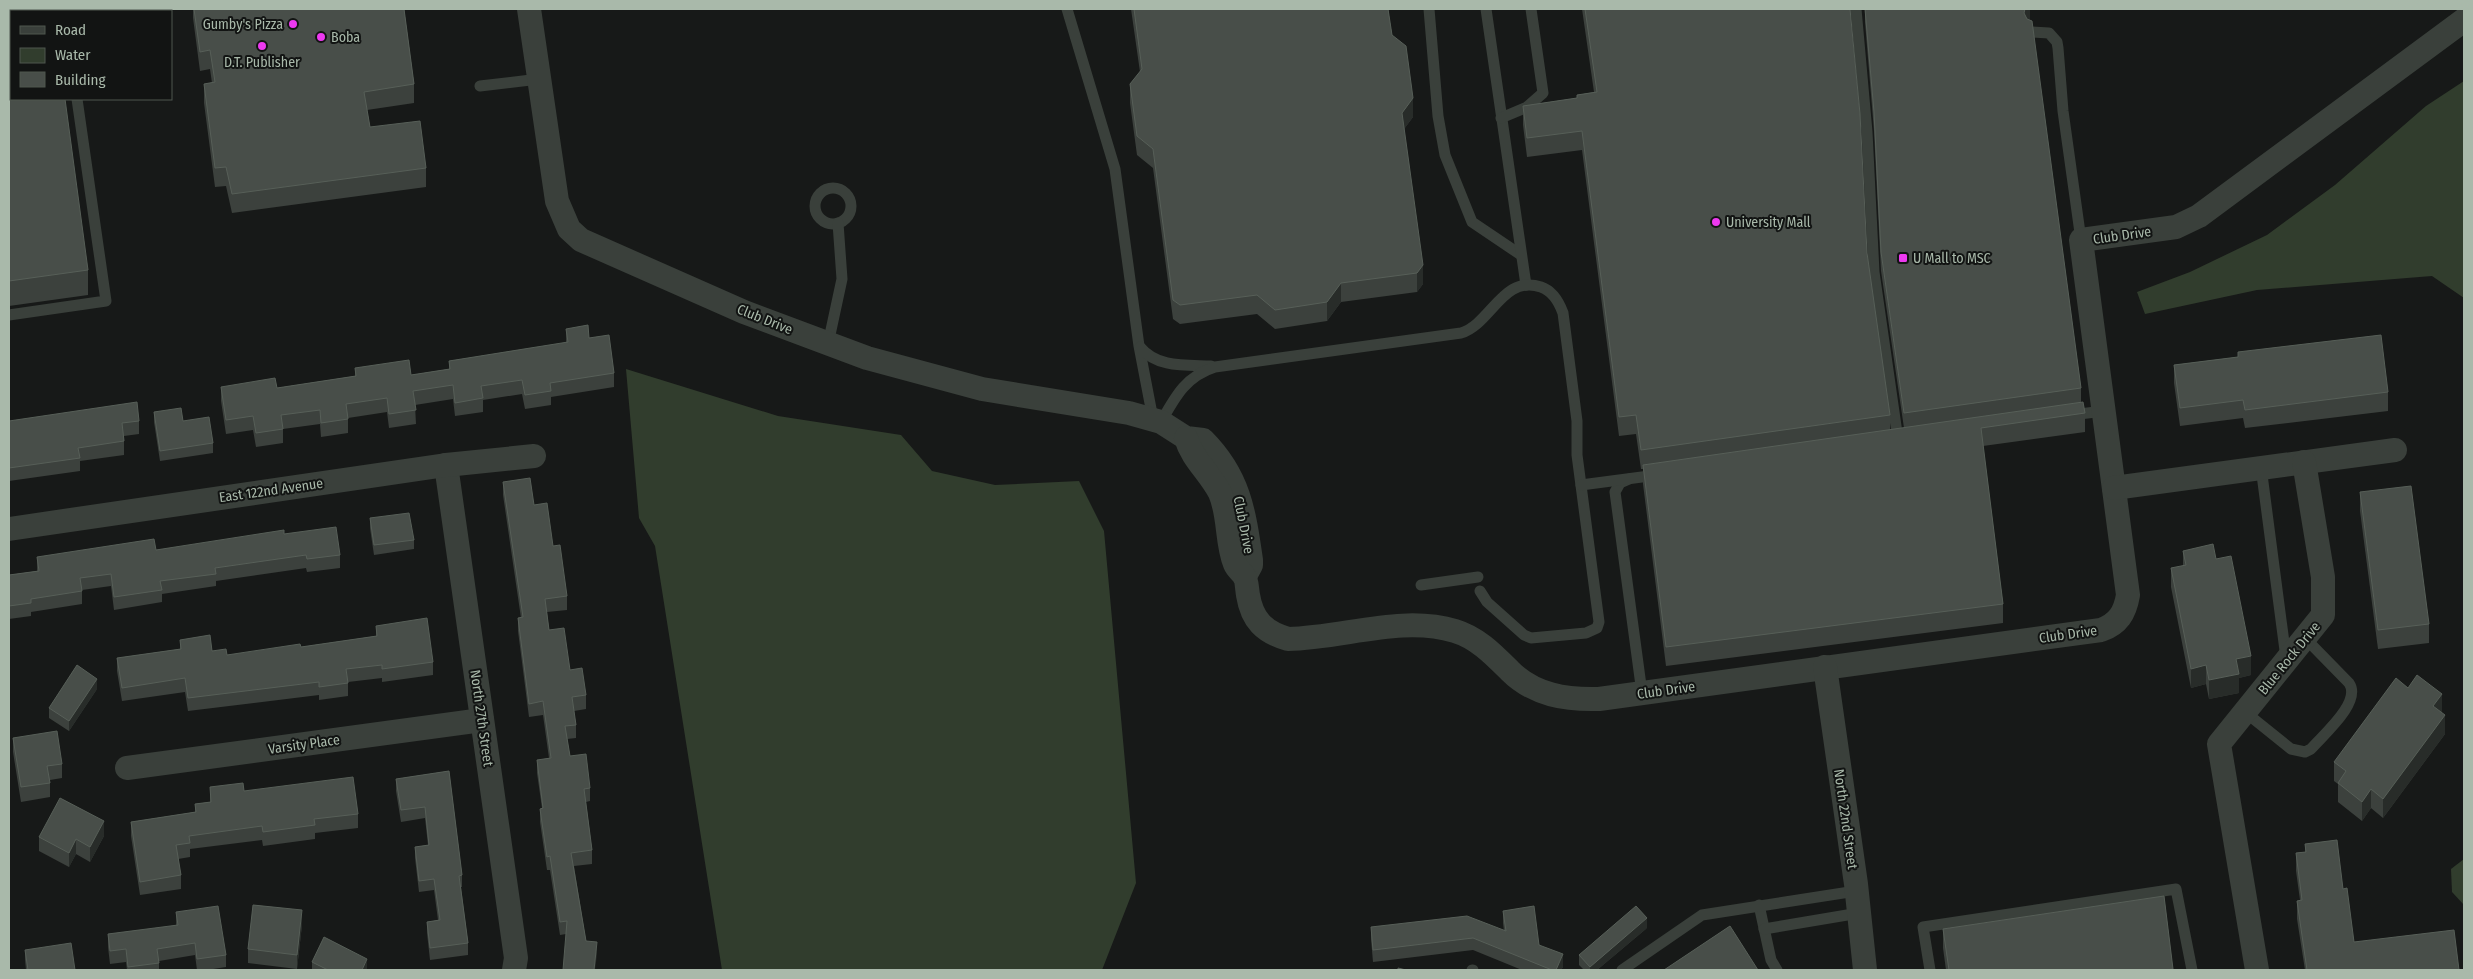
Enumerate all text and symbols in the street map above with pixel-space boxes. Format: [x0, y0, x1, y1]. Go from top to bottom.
legend [10, 10, 172, 100]
place label: Gumby's Pizza [203, 16, 283, 33]
marker: Gumby's Pizza [287, 18, 299, 30]
text: Road [55, 21, 86, 39]
place label: Boba [331, 29, 360, 46]
marker: Boba [315, 31, 327, 43]
marker: D.T. Publisher [256, 40, 268, 52]
text: Water [55, 46, 91, 64]
place label: D.T. Publisher [224, 54, 300, 71]
text: Building [55, 71, 106, 89]
place label: University Mall [1726, 214, 1811, 231]
marker: University Mall [1710, 216, 1722, 228]
street label: Club Drive [2092, 223, 2152, 248]
place label: U Mall to MSC [1913, 250, 1991, 267]
marker: U Mall to MSC [1897, 252, 1909, 264]
street label: Club Drive [735, 301, 795, 338]
street label: East 122nd Avenue [218, 475, 324, 506]
street label: Club Drive [1230, 495, 1257, 555]
street label: Blue Rock Drive [2255, 618, 2324, 698]
street label: Club Drive [2038, 622, 2098, 647]
street label: North 27th Street [466, 669, 497, 768]
street label: Club Drive [1636, 678, 1696, 703]
street label: Varsity Place [267, 731, 341, 758]
street label: North 22nd Street [1830, 768, 1861, 871]

